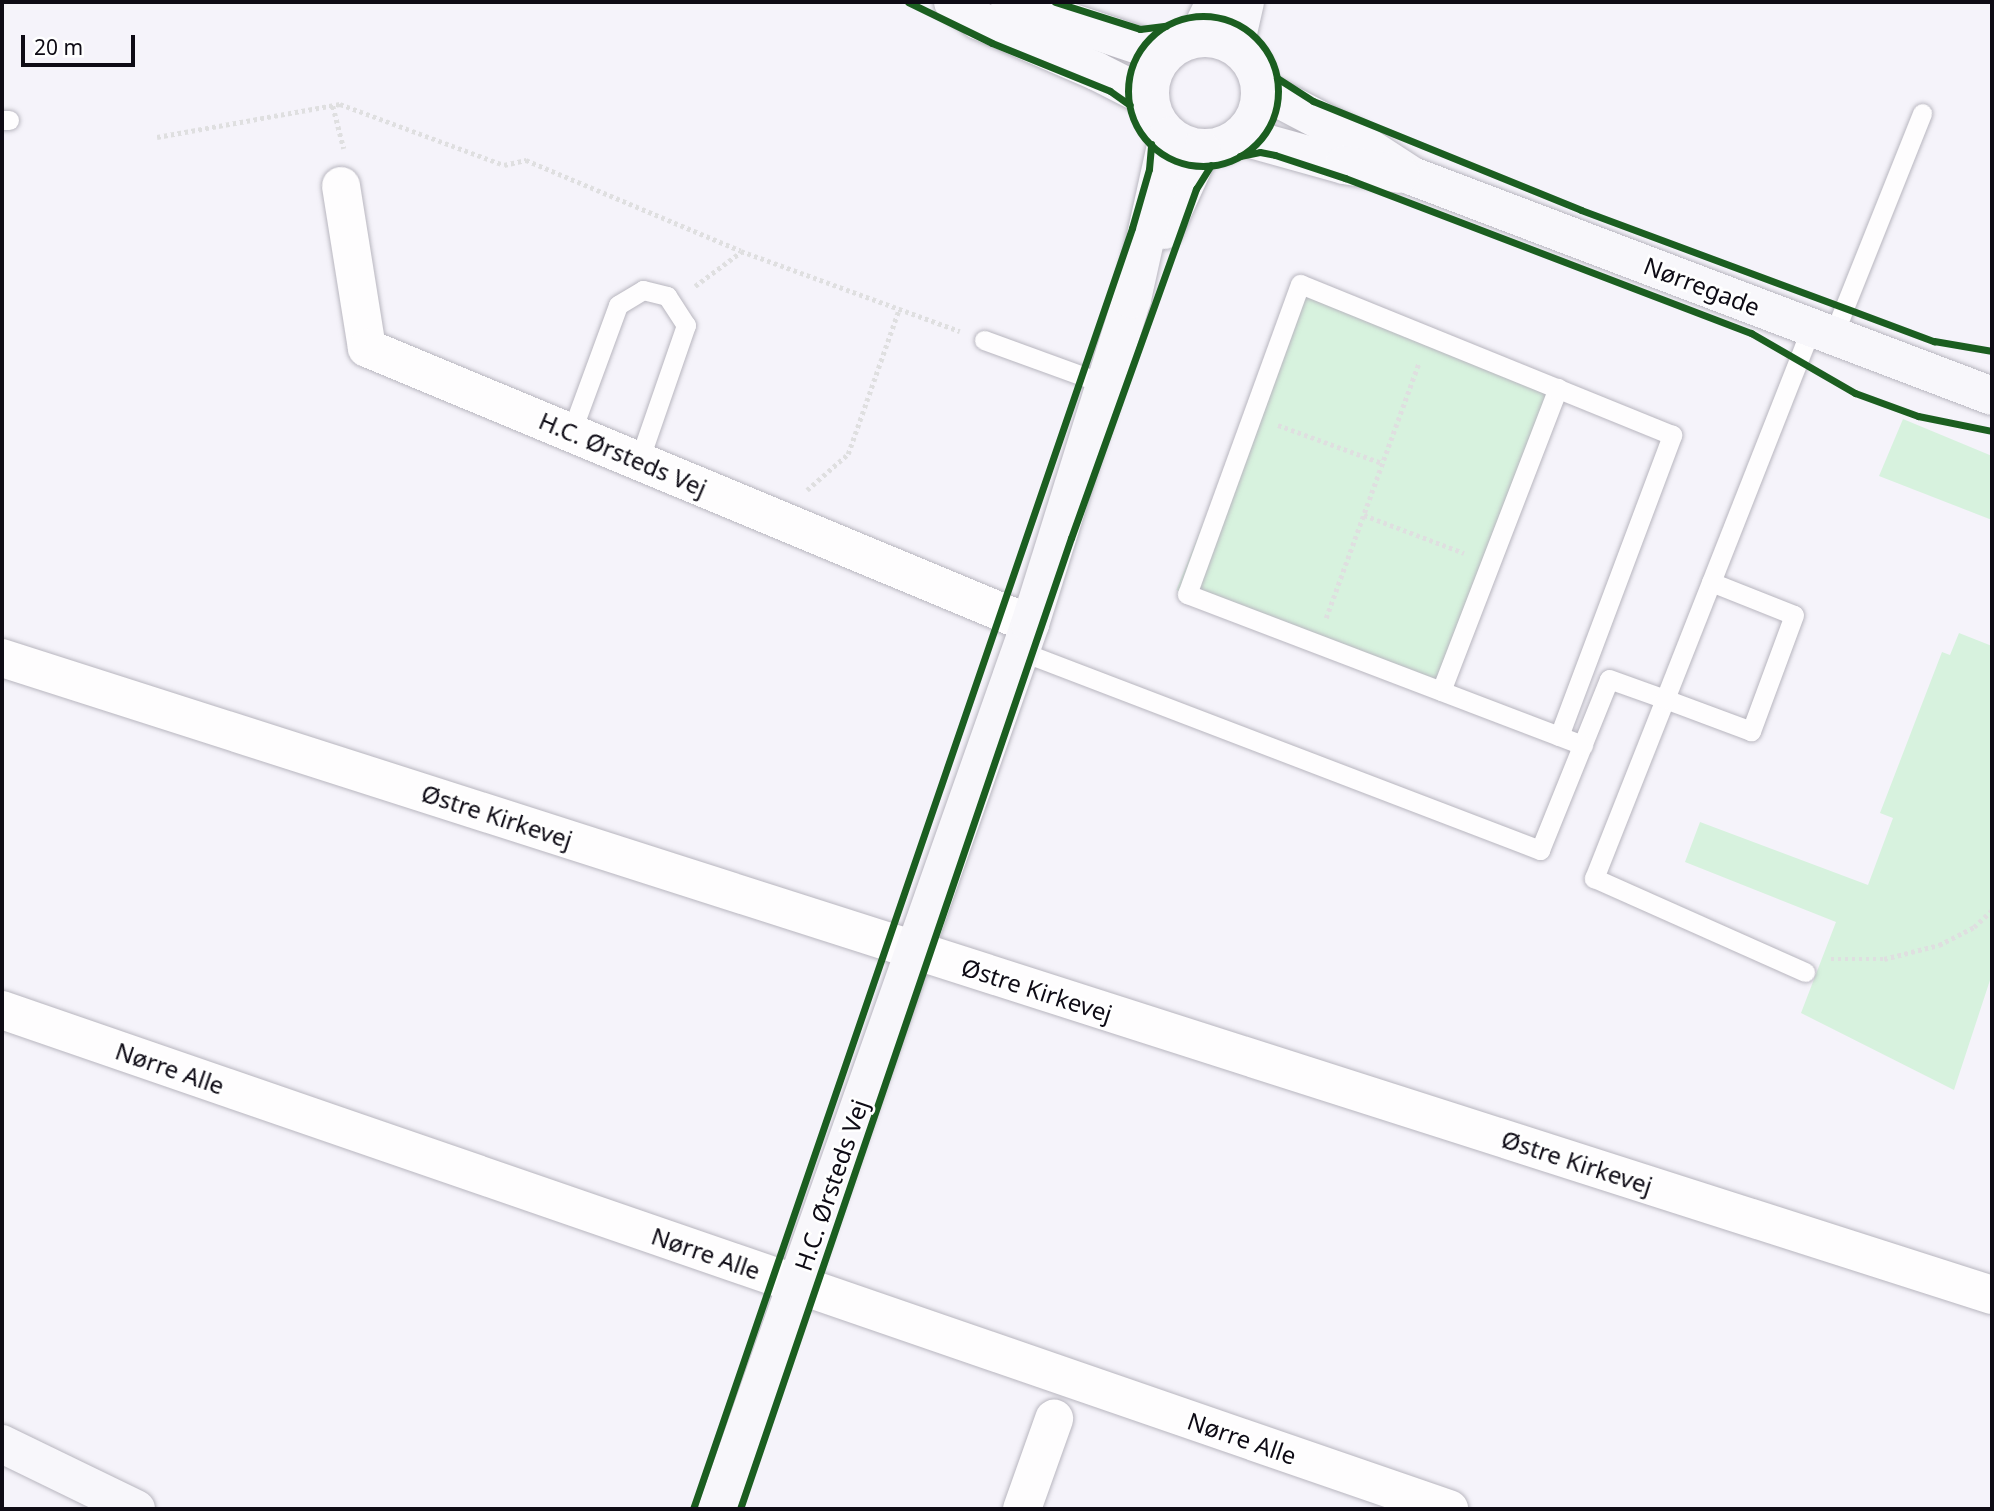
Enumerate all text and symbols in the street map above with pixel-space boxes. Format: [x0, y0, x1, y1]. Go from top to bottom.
scale bar [24, 21, 138, 65]
text: 20 m [34, 33, 83, 61]
street label: Nørregade [1640, 251, 1764, 321]
street label: H.C. Ørsteds Vej [535, 406, 711, 502]
street label: Østre Kirkevej [418, 778, 576, 854]
street label: Østre Kirkevej [958, 952, 1116, 1028]
street label: Nørre Alle [112, 1036, 228, 1100]
street label: H.C. Ørsteds Vej [788, 1096, 874, 1274]
street label: Østre Kirkevej [1498, 1124, 1656, 1200]
street label: Nørre Alle [648, 1221, 764, 1285]
street label: Nørre Alle [1184, 1406, 1300, 1470]

